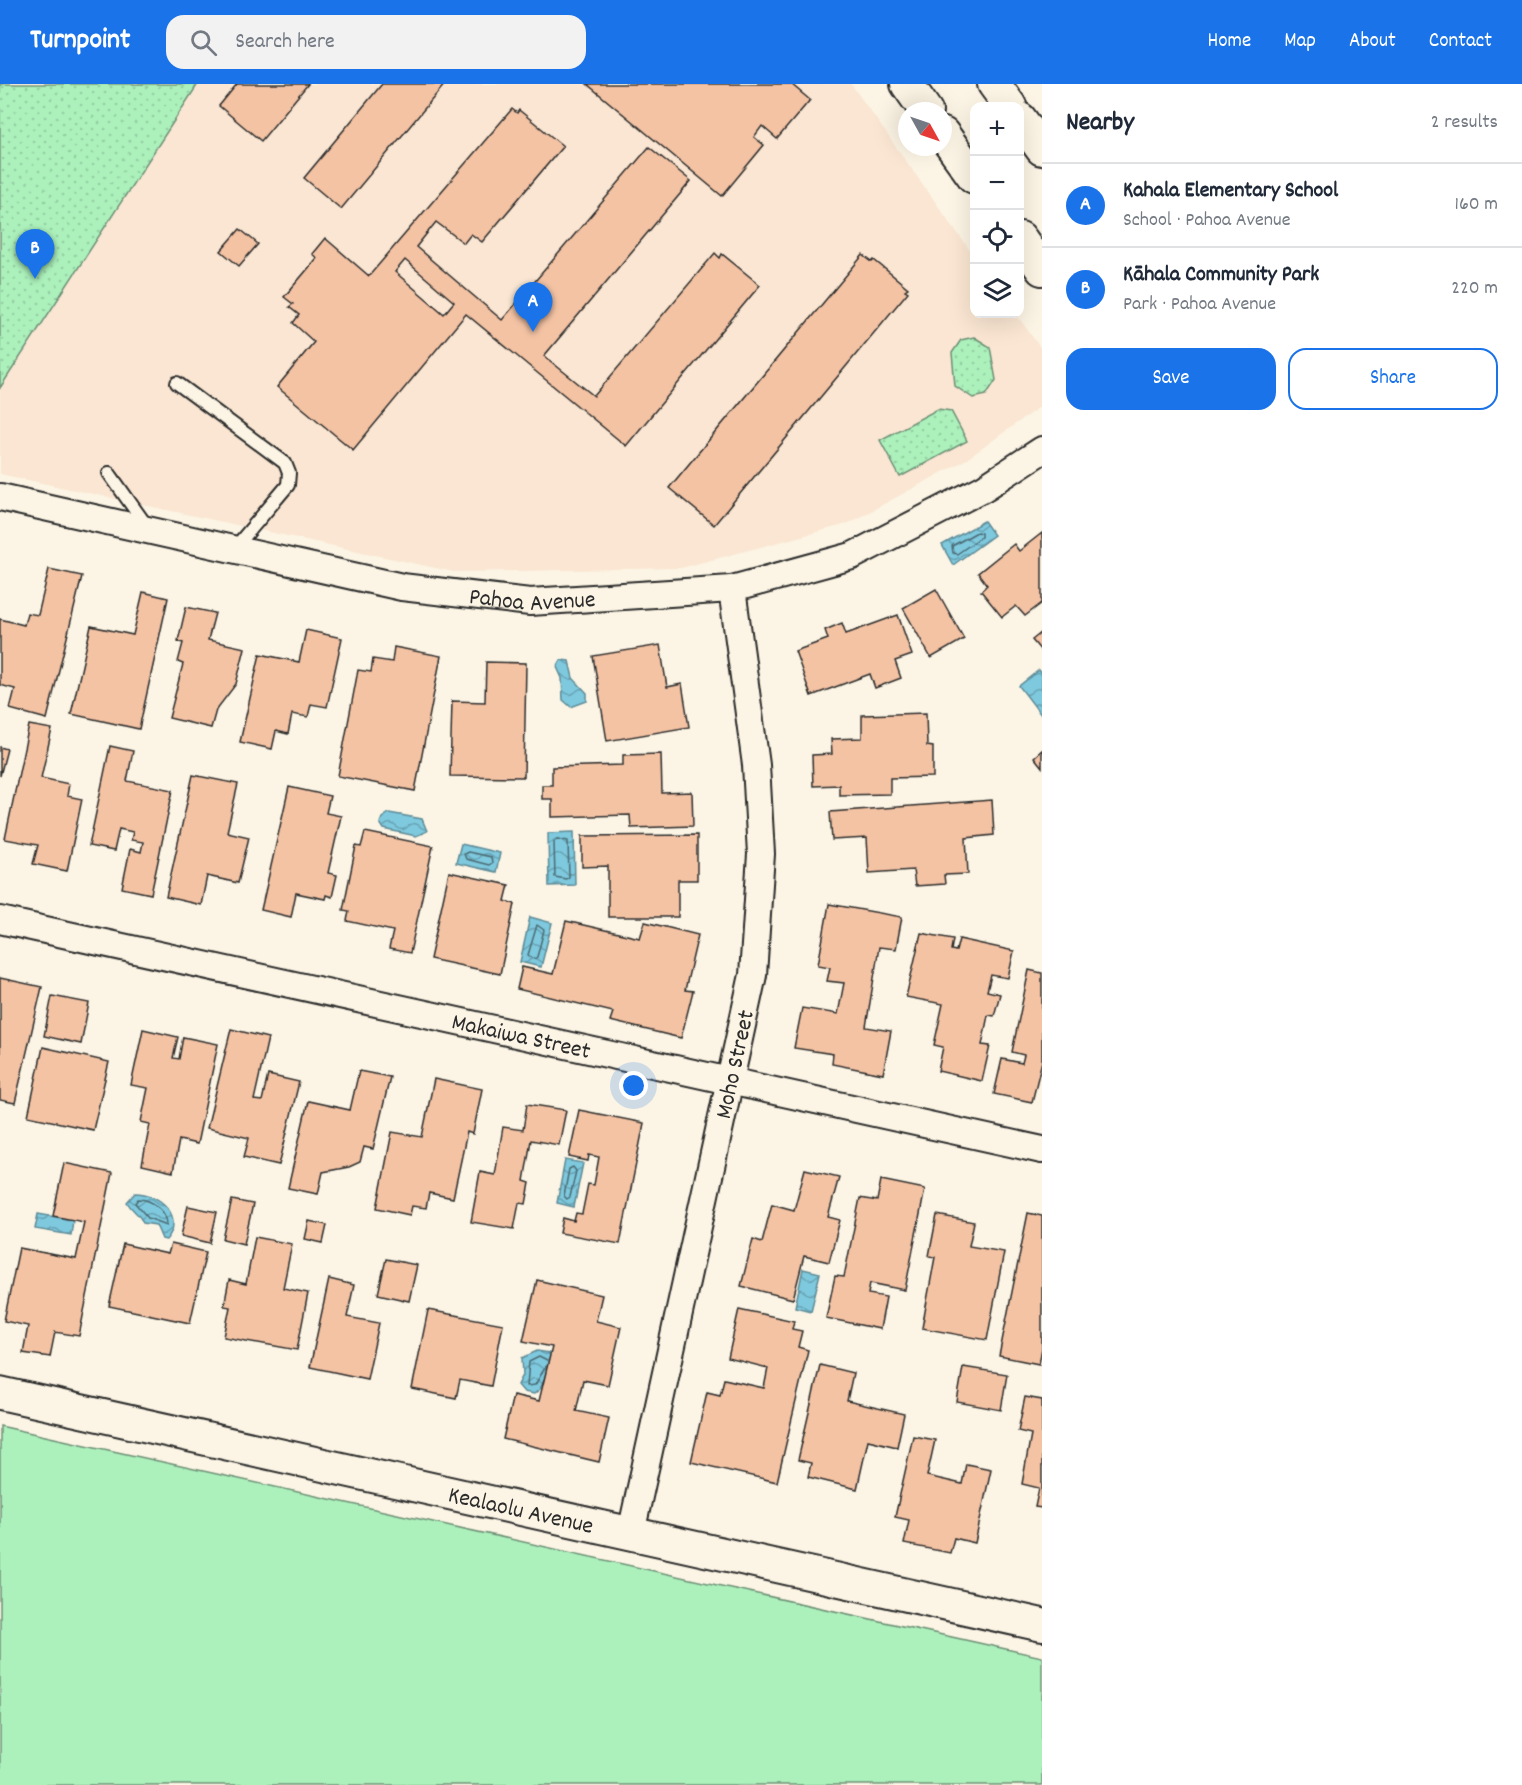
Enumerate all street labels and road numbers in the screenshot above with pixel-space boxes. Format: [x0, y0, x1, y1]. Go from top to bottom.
street label: Pahoa Avenue [467, 581, 596, 622]
street label: Makaiwa Street [448, 1006, 594, 1070]
street label: Moho Street [708, 1007, 765, 1122]
street label: Kealaolu Avenue [445, 1479, 596, 1545]

